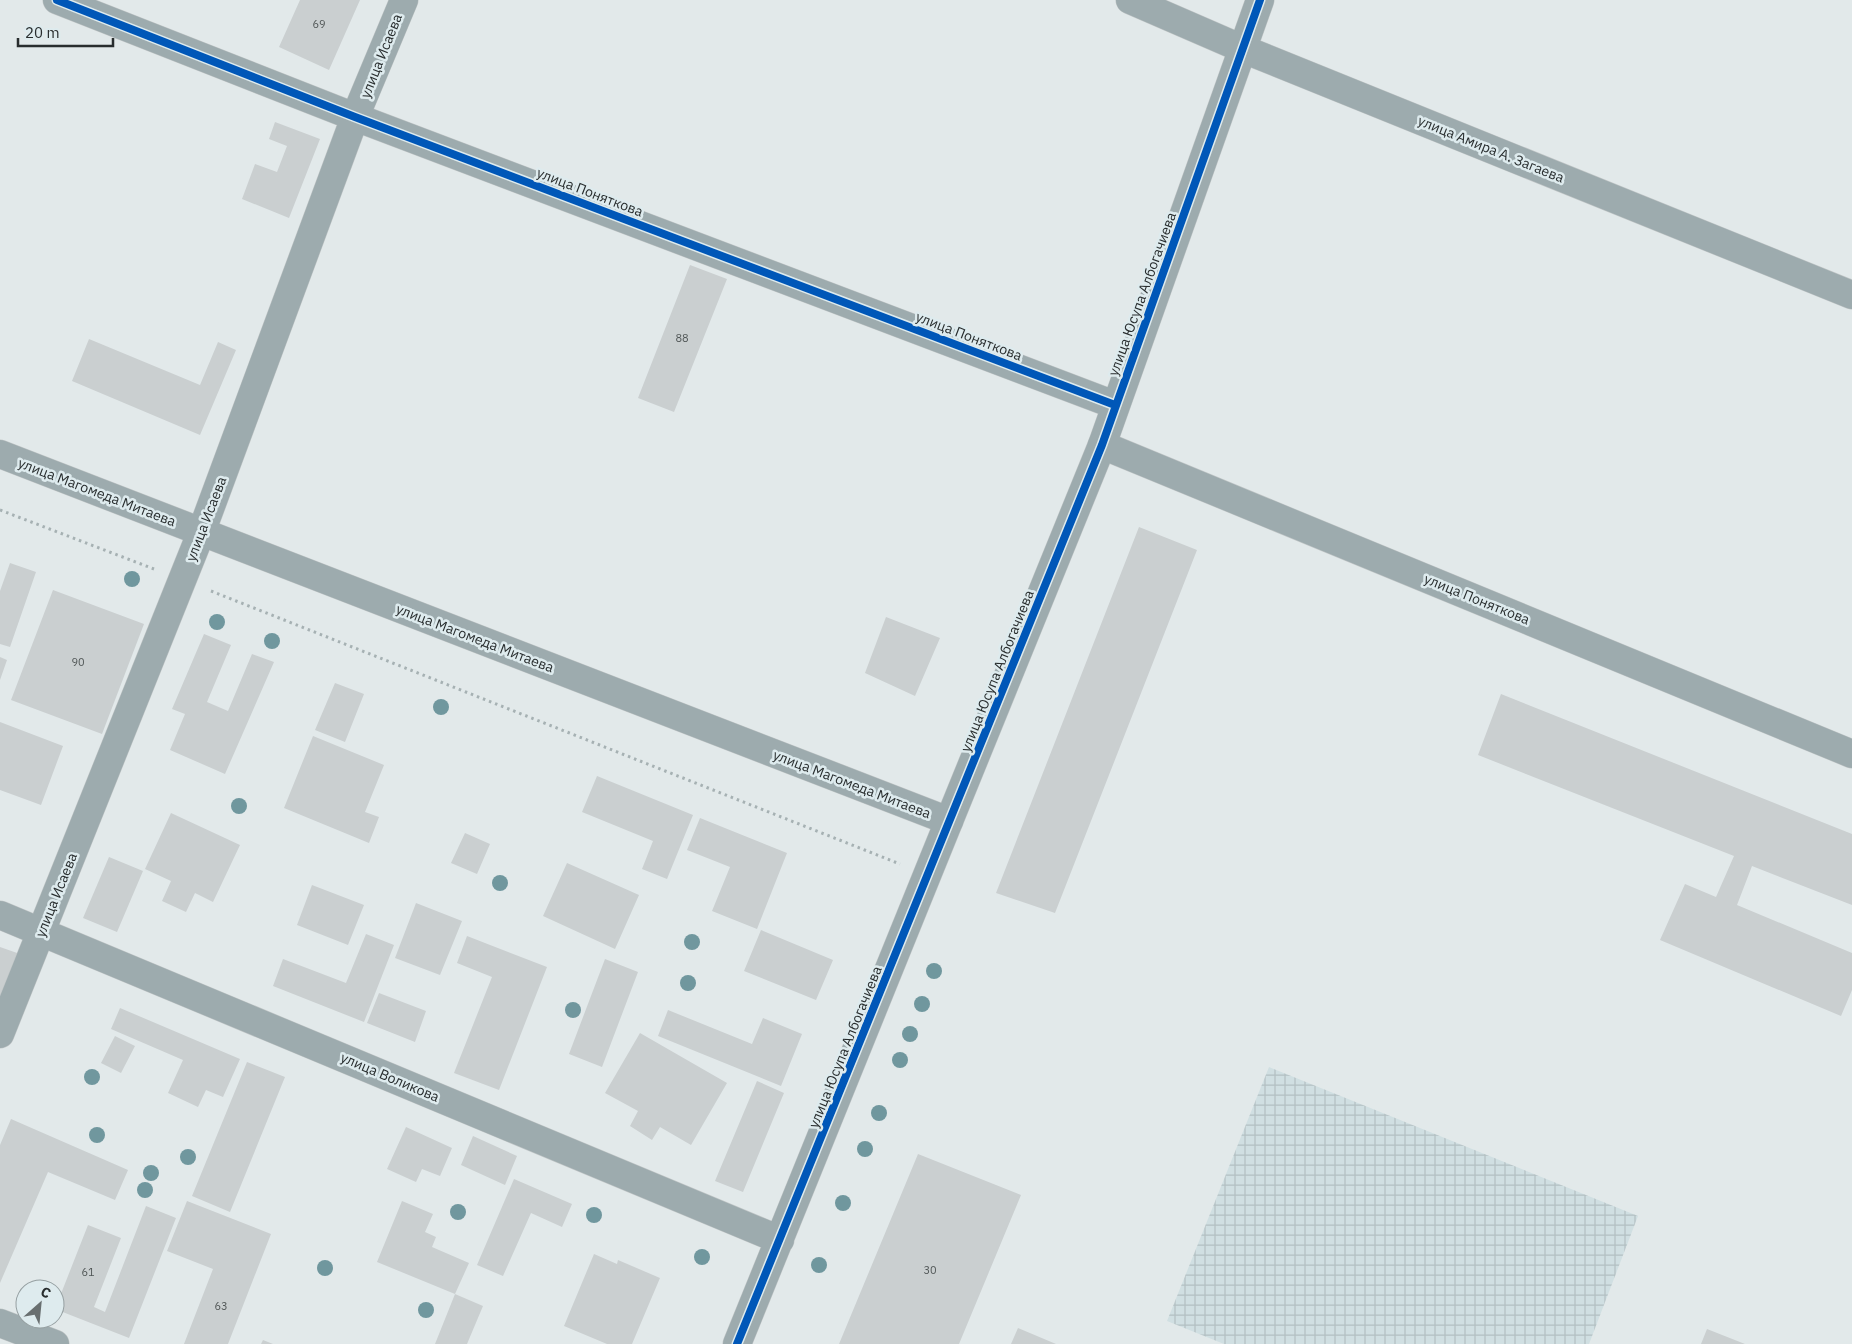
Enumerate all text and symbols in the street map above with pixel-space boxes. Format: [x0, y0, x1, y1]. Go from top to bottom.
street label: улица Исаева [356, 11, 406, 101]
scale bar [18, 15, 112, 47]
house number: 69 [312, 17, 326, 31]
text: 20 m [25, 23, 60, 42]
street label: улица Амира А. Загаева [1415, 111, 1567, 187]
street label: улица Поняткова [534, 163, 646, 221]
street label: улица Юсупа Албогачиева [1104, 209, 1180, 378]
street label: улица Поняткова [913, 307, 1025, 365]
house number: 88 [675, 331, 689, 345]
street label: улица Магомеда Митаева [16, 454, 179, 531]
street label: улица Исаева [182, 474, 231, 564]
street label: улица Поняткова [1421, 570, 1533, 629]
street label: улица Юсупа Албогачиева [956, 587, 1038, 755]
street label: улица Магомеда Митаева [394, 600, 557, 677]
house number: 90 [71, 655, 85, 669]
street label: улица Магомеда Митаева [771, 746, 934, 823]
street label: улица Исаева [31, 850, 81, 940]
street label: улица Юсупа Албогачиева [804, 963, 886, 1131]
street label: улица Воликова [338, 1048, 443, 1106]
house number: 30 [923, 1263, 937, 1277]
house number: 61 [81, 1265, 95, 1279]
north arrow [15, 1279, 65, 1329]
text: С [38, 1282, 54, 1303]
house number: 63 [214, 1299, 228, 1313]

